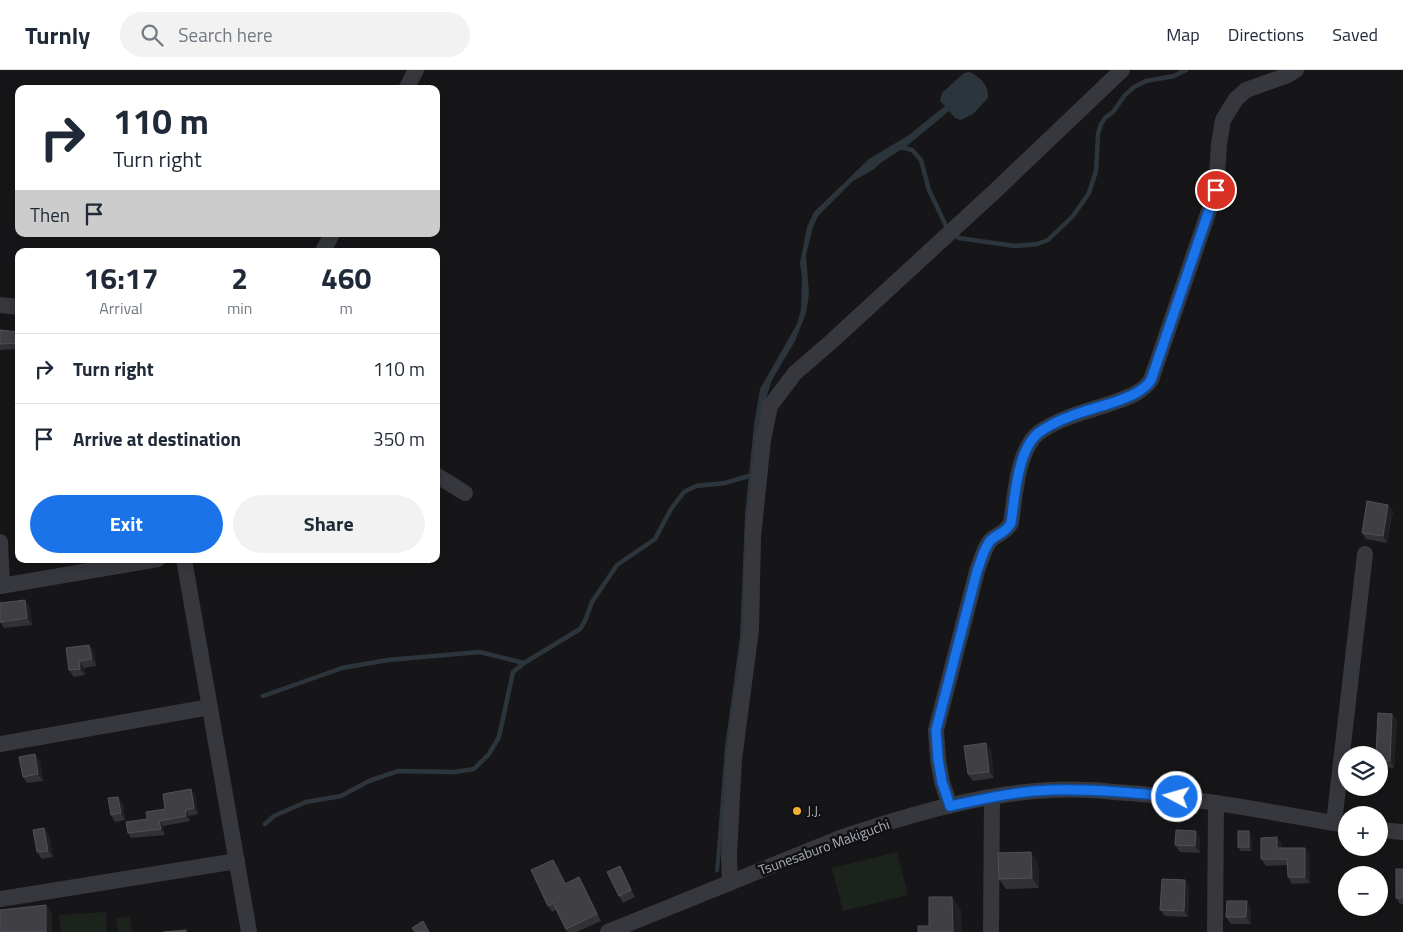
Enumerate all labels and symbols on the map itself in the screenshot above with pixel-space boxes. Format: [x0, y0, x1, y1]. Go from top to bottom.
pin [1195, 169, 1237, 211]
position arrow [1150, 770, 1202, 822]
place label: J.J. [807, 800, 821, 821]
marker: J.J. [791, 805, 803, 817]
street label: Tsunesaburo Makiguchi [755, 813, 892, 880]

